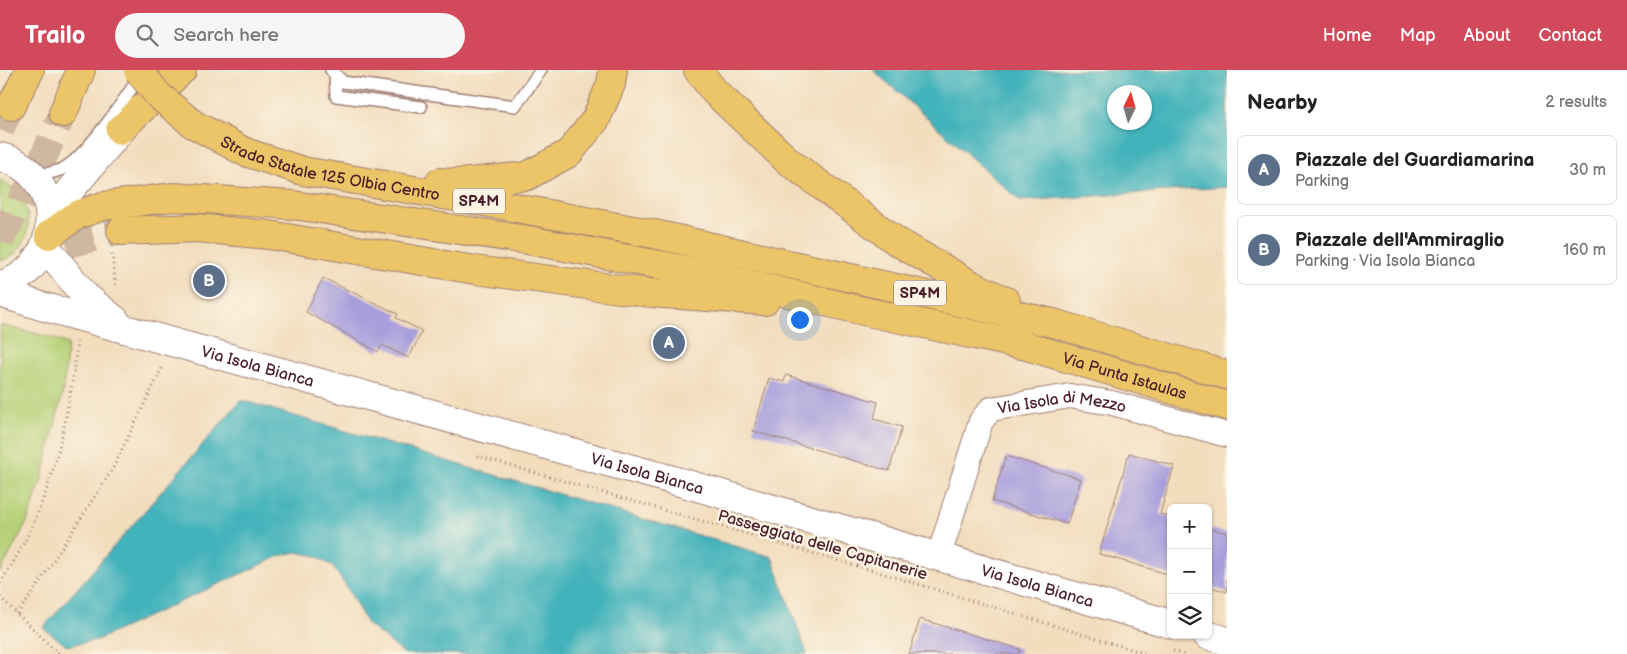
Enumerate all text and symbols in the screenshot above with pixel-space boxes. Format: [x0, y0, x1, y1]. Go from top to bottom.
search box [115, 13, 465, 58]
text: Trailo [25, 21, 85, 50]
icon: search [133, 21, 161, 49]
text: Search here [173, 24, 279, 47]
text: Home [1323, 25, 1372, 46]
text: Map [1400, 25, 1436, 46]
text: About [1464, 25, 1511, 46]
text: Contact [1539, 25, 1602, 46]
north arrow [1107, 85, 1152, 130]
text: Nearby [1247, 90, 1317, 115]
text: 2 results [1545, 93, 1607, 112]
street label: Strada Statale 125 Olbia Centro [217, 133, 441, 205]
text: Piazzale del Guardiamarina [1295, 149, 1535, 172]
text: A [1259, 161, 1269, 180]
text: 30 m [1569, 161, 1606, 180]
text: Parking [1295, 172, 1349, 191]
road number: SP4M [453, 188, 505, 214]
text: Piazzale dell'Ammiraglio [1295, 229, 1504, 252]
text: B [1258, 241, 1270, 260]
text: 160 m [1563, 241, 1606, 260]
text: Parking · Via Isola Bianca [1295, 252, 1475, 271]
pin: B [193, 262, 225, 300]
road number: SP4M [894, 280, 946, 306]
your location [787, 307, 813, 333]
pin: A [653, 324, 685, 362]
street label: Via Isola Bianca [199, 343, 316, 392]
street label: Via Punta Istaulas [1060, 349, 1189, 404]
street label: Via Isola di Mezzo [996, 388, 1128, 419]
street label: Via Isola Bianca [588, 450, 706, 499]
map controls [1167, 504, 1212, 639]
button: + [1167, 504, 1212, 549]
street label: Passeggiata delle Capitanerie [716, 506, 930, 585]
button: − [1167, 549, 1212, 594]
street label: Via Isola Bianca [979, 562, 1096, 612]
button: layers [1167, 594, 1212, 639]

